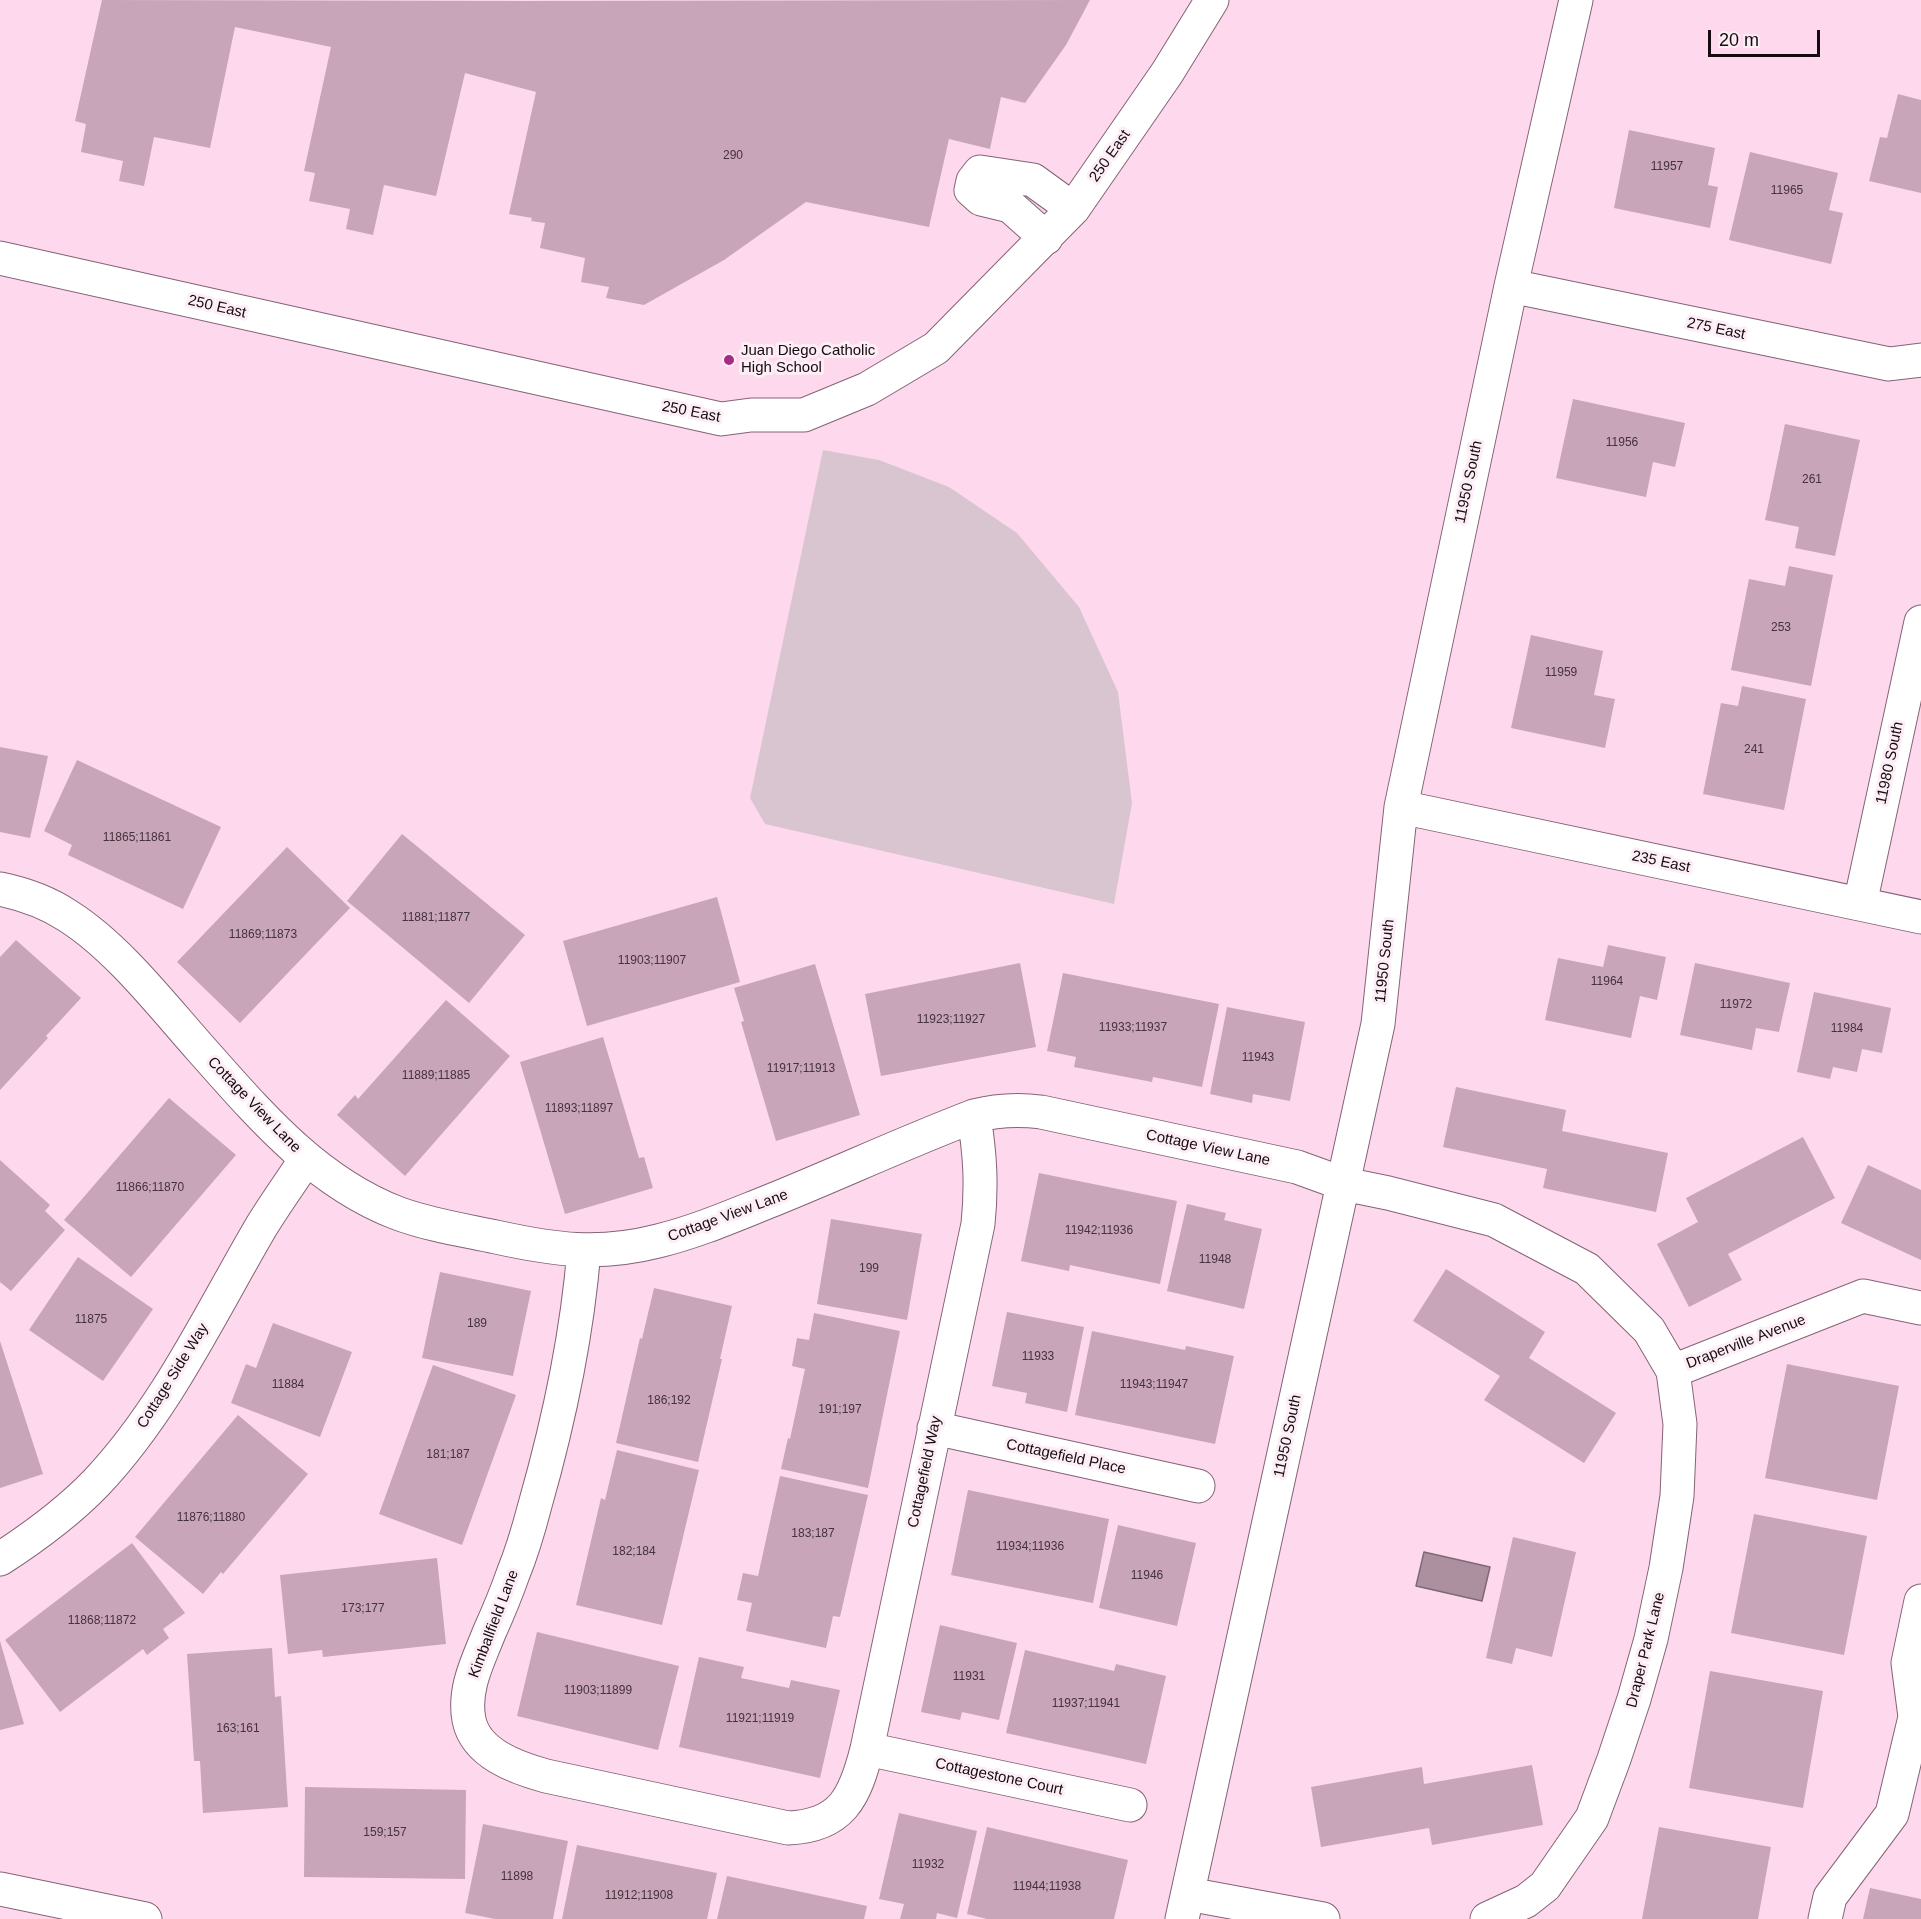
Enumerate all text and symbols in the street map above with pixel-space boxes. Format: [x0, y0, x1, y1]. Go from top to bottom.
scale bar [1711, 18, 1824, 56]
text: 20 m [1719, 30, 1759, 50]
street label: 250 East [1086, 127, 1134, 185]
house number: 290 [723, 149, 743, 163]
house number: 11957 [1651, 160, 1683, 174]
house number: 11965 [1771, 184, 1803, 198]
street label: 250 East [186, 292, 248, 322]
street label: 275 East [1685, 314, 1747, 344]
place label: Juan Diego Catholic High School [741, 342, 875, 377]
marker: Juan Diego Catholic High School [722, 353, 736, 367]
street label: 250 East [660, 398, 722, 426]
house number: 11956 [1606, 436, 1638, 450]
street label: 11950 South [1451, 439, 1487, 525]
house number: 261 [1802, 473, 1822, 487]
house number: 253 [1771, 621, 1791, 635]
house number: 11959 [1545, 666, 1577, 680]
street label: 11980 South [1872, 720, 1908, 806]
house number: 241 [1744, 743, 1764, 757]
house number: 11865;11861 [103, 831, 171, 845]
street label: 235 East [1630, 847, 1692, 877]
house number: 11881;11877 [402, 911, 470, 925]
street label: 11950 South [1372, 918, 1398, 1004]
house number: 11869;11873 [229, 928, 297, 942]
house number: 11903;11907 [618, 954, 686, 968]
house number: 11964 [1591, 975, 1623, 989]
house number: 11972 [1720, 998, 1752, 1012]
house number: 11923;11927 [917, 1013, 985, 1027]
house number: 11933;11937 [1099, 1021, 1167, 1035]
house number: 11984 [1831, 1022, 1863, 1036]
house number: 11943 [1242, 1051, 1274, 1065]
street label: Cottage View Lane [204, 1053, 304, 1157]
house number: 11917;11913 [767, 1062, 835, 1076]
house number: 11889;11885 [402, 1069, 470, 1083]
house number: 11893;11897 [545, 1102, 613, 1116]
street label: Cottage View Lane [1144, 1126, 1272, 1170]
house number: 11866;11870 [116, 1181, 184, 1195]
street label: Cottage View Lane [665, 1186, 791, 1246]
house number: 11942;11936 [1065, 1224, 1133, 1238]
house number: 11948 [1199, 1253, 1231, 1267]
house number: 199 [859, 1262, 879, 1276]
street label: Draperville Avenue [1684, 1311, 1808, 1373]
house number: 11875 [75, 1313, 107, 1327]
house number: 189 [467, 1317, 487, 1331]
street label: Cottage Side Way [133, 1320, 213, 1432]
house number: 11933 [1022, 1350, 1054, 1364]
house number: 11884 [272, 1378, 304, 1392]
house number: 11943;11947 [1120, 1378, 1188, 1392]
street label: 11950 South [1270, 1393, 1306, 1479]
house number: 186;192 [647, 1394, 691, 1408]
house number: 191;197 [818, 1403, 862, 1417]
street label: Cottagefield Way [904, 1415, 946, 1529]
street label: Cottagefield Place [1005, 1436, 1127, 1478]
house number: 181;187 [426, 1448, 470, 1462]
house number: 11876;11880 [177, 1511, 245, 1525]
house number: 183;187 [791, 1527, 835, 1541]
house number: 11934;11936 [996, 1540, 1064, 1554]
house number: 182;184 [612, 1545, 656, 1559]
street label: Kimballfield Lane [465, 1567, 523, 1681]
house number: 11946 [1131, 1569, 1163, 1583]
street label: Draper Park Lane [1623, 1590, 1669, 1710]
house number: 173;177 [341, 1602, 385, 1616]
house number: 11868;11872 [68, 1614, 136, 1628]
house number: 11931 [953, 1670, 985, 1684]
house number: 11903;11899 [564, 1684, 632, 1698]
house number: 11937;11941 [1052, 1697, 1120, 1711]
house number: 11921;11919 [726, 1712, 794, 1726]
house number: 163;161 [216, 1722, 260, 1736]
street label: Cottagestone Court [934, 1755, 1064, 1799]
house number: 159;157 [363, 1826, 407, 1840]
house number: 11932 [912, 1858, 944, 1872]
house number: 11898 [501, 1870, 533, 1884]
house number: 11944;11938 [1013, 1880, 1081, 1894]
house number: 11912;11908 [605, 1889, 673, 1903]

